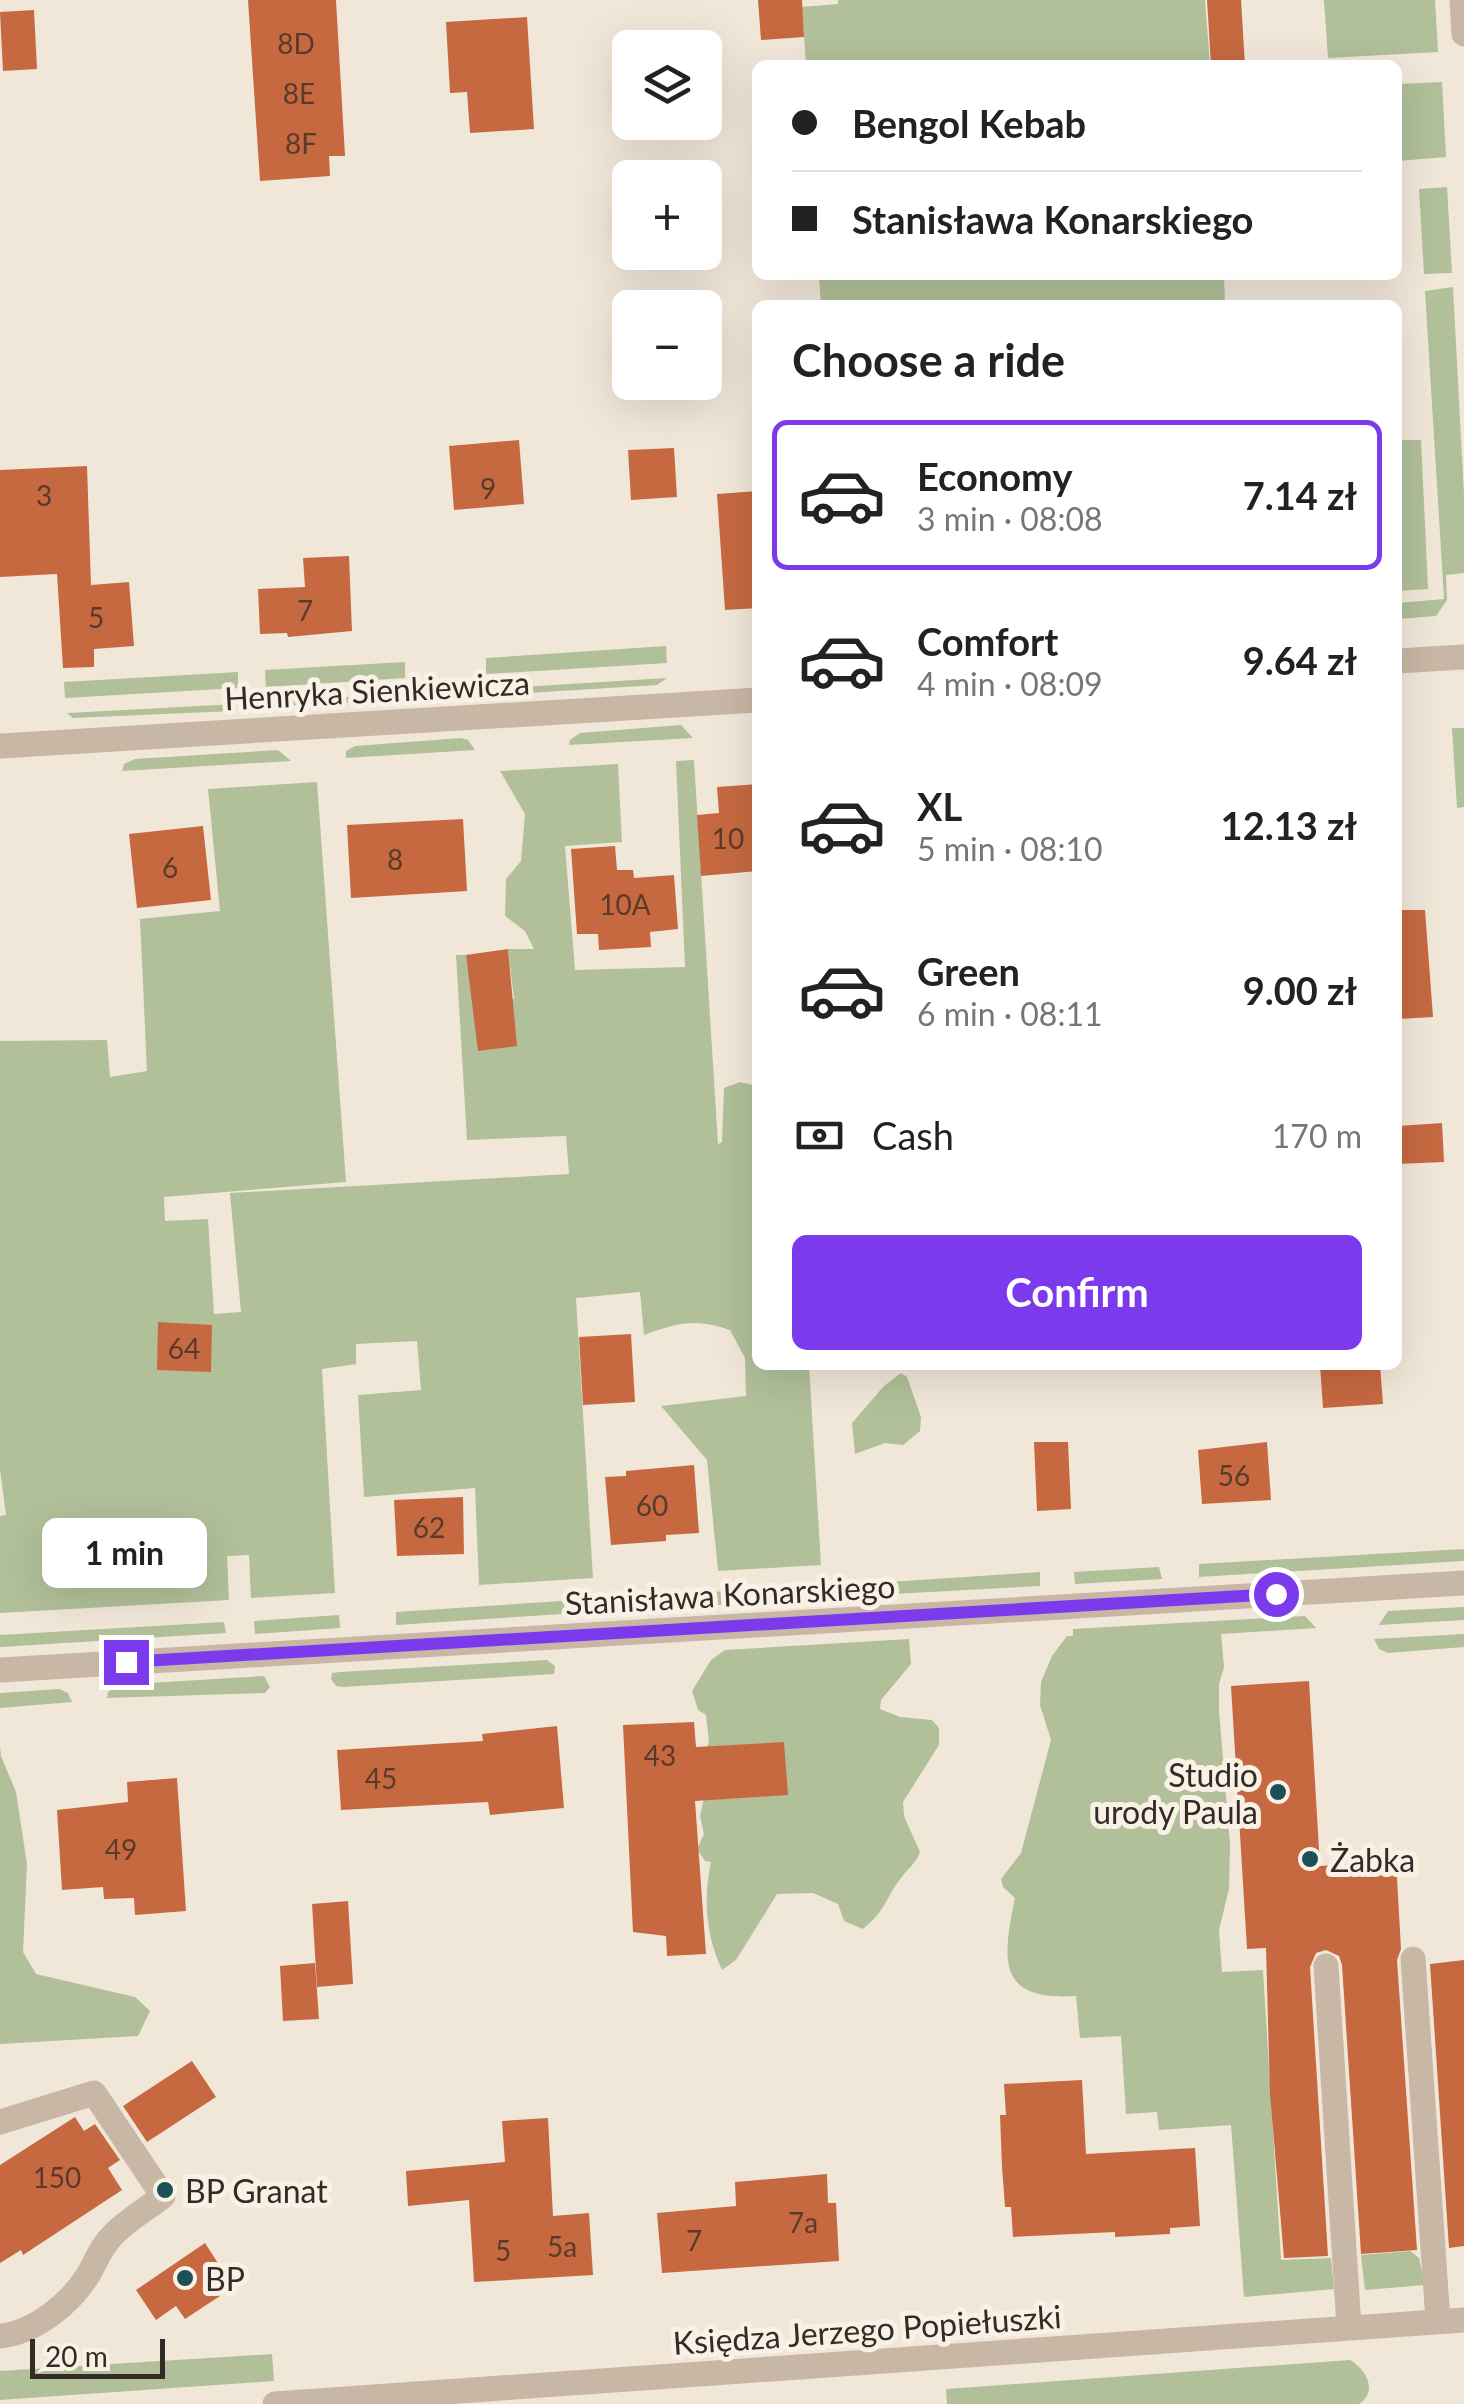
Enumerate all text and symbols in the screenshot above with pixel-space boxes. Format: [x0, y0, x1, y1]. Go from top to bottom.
house number: 8D [277, 26, 315, 60]
map controls [612, 30, 722, 400]
button: layers [612, 30, 722, 140]
house number: 8E [283, 76, 315, 110]
text: Bengol Kebab [852, 100, 1086, 146]
house number: 8F [285, 126, 317, 160]
button: + [612, 160, 722, 270]
text: Stanisława Konarskiego [852, 196, 1253, 242]
button: − [612, 290, 722, 400]
text: Choose a ride [792, 333, 1065, 387]
icon: car [797, 450, 887, 540]
text: Economy [917, 453, 1072, 499]
house number: 9 [480, 471, 496, 505]
text: 7.14 zł [1243, 472, 1357, 518]
house number: 3 [36, 478, 52, 512]
text: 3 min · 08:08 [917, 499, 1103, 538]
house number: 7 [297, 593, 313, 627]
house number: 5 [88, 600, 104, 634]
icon: car [797, 615, 887, 705]
text: Comfort [917, 618, 1058, 664]
text: 9.64 zł [1243, 637, 1357, 683]
street label: Henryka Sienkiewicza [223, 663, 531, 717]
text: 4 min · 08:09 [917, 664, 1103, 703]
icon: car [797, 780, 887, 870]
text: XL [917, 783, 962, 829]
text: 12.13 zł [1221, 802, 1357, 848]
house number: 10 [712, 821, 744, 855]
text: 5 min · 08:10 [917, 829, 1103, 868]
house number: 8 [387, 842, 403, 876]
house number: 6 [162, 850, 178, 884]
house number: 10A [599, 887, 651, 921]
icon: car [797, 945, 887, 1035]
text: Green [917, 948, 1020, 994]
text: 9.00 zł [1243, 967, 1357, 1013]
text: 6 min · 08:11 [917, 994, 1103, 1033]
icon: cash [792, 1108, 847, 1163]
text: Cash [872, 1112, 954, 1158]
text: 170 m [1272, 1116, 1362, 1155]
button: Confirm [792, 1235, 1362, 1350]
house number: 64 [168, 1331, 200, 1365]
house number: 56 [1218, 1458, 1250, 1492]
house number: 60 [636, 1488, 668, 1522]
house number: 62 [413, 1510, 445, 1544]
callout: 1 min [44, 1517, 208, 1587]
text: 1 min [85, 1533, 164, 1572]
street label: Stanisława Konarskiego [564, 1566, 896, 1622]
route start [1254, 1572, 1299, 1617]
route end [104, 1640, 149, 1685]
house number: 43 [644, 1738, 676, 1772]
place label: Studio urody Paula [1093, 1755, 1258, 1831]
house number: 45 [365, 1761, 397, 1795]
marker: Studio urody Paula [1267, 1781, 1289, 1803]
house number: 49 [105, 1832, 137, 1866]
place label: Żabka [1330, 1840, 1415, 1879]
marker: Żabka [1299, 1848, 1321, 1870]
house number: 150 [33, 2160, 81, 2194]
place label: BP Granat [185, 2171, 328, 2210]
marker: BP Granat [154, 2179, 176, 2201]
house number: 7a [788, 2205, 818, 2239]
house number: 7 [686, 2223, 702, 2257]
house number: 5a [547, 2229, 577, 2263]
house number: 5 [495, 2233, 511, 2267]
place label: BP [205, 2259, 245, 2298]
marker: BP [174, 2267, 196, 2289]
street label: Księdza Jerzego Popiełuszki [671, 2296, 1063, 2362]
scale bar [30, 2334, 165, 2378]
text: 20 m [45, 2339, 108, 2373]

